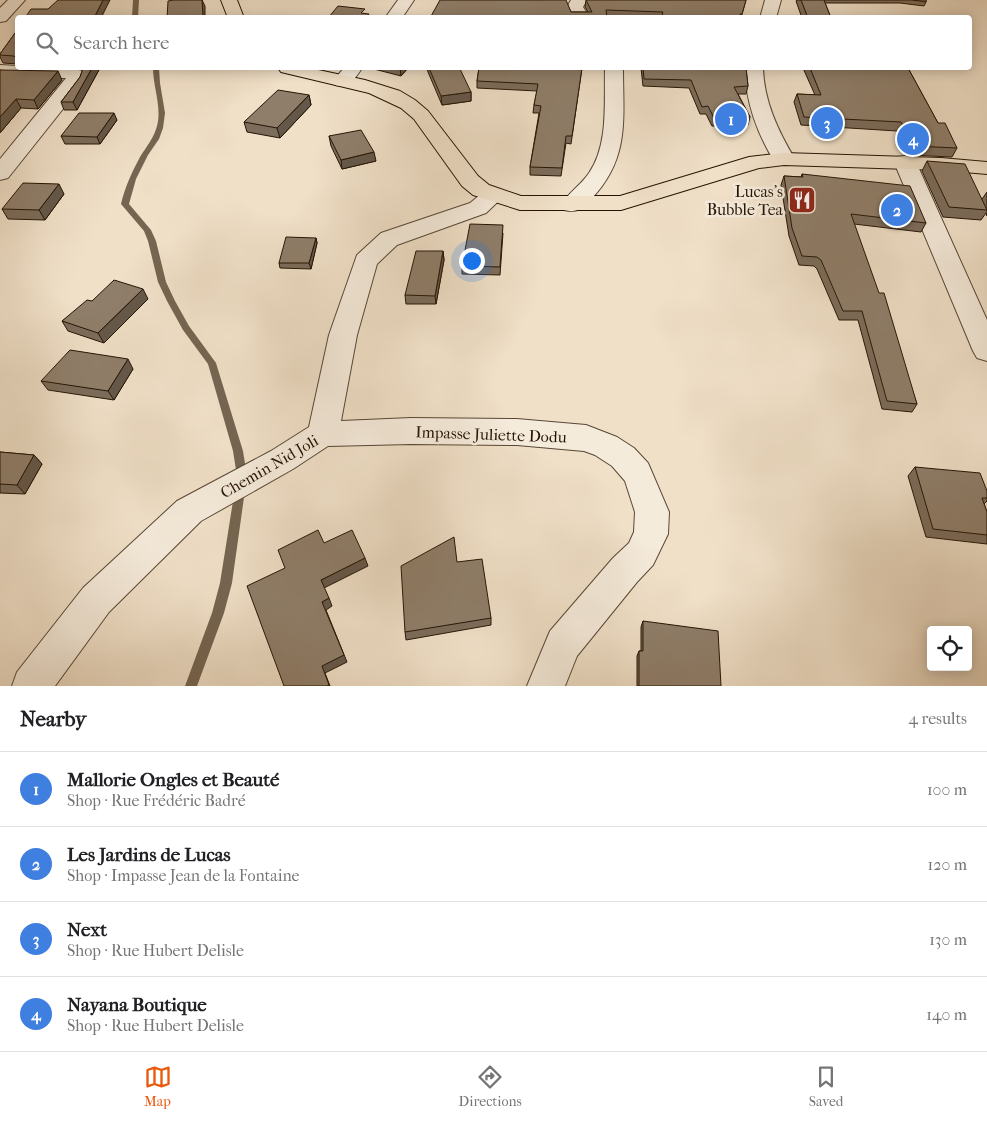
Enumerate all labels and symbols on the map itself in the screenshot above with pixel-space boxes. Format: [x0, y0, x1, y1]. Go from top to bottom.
pin: 1 [715, 100, 747, 138]
pin: 3 [811, 104, 843, 142]
pin: 4 [897, 120, 929, 158]
place label: Lucas's Bubble Tea [707, 182, 784, 219]
restaurant icon: Lucas's Bubble Tea [787, 185, 817, 215]
pin: 2 [881, 191, 913, 229]
your location [459, 248, 485, 274]
street label: Impasse Juliette Dodu [415, 422, 567, 447]
street label: Chemin Nid Joli [217, 431, 322, 502]

